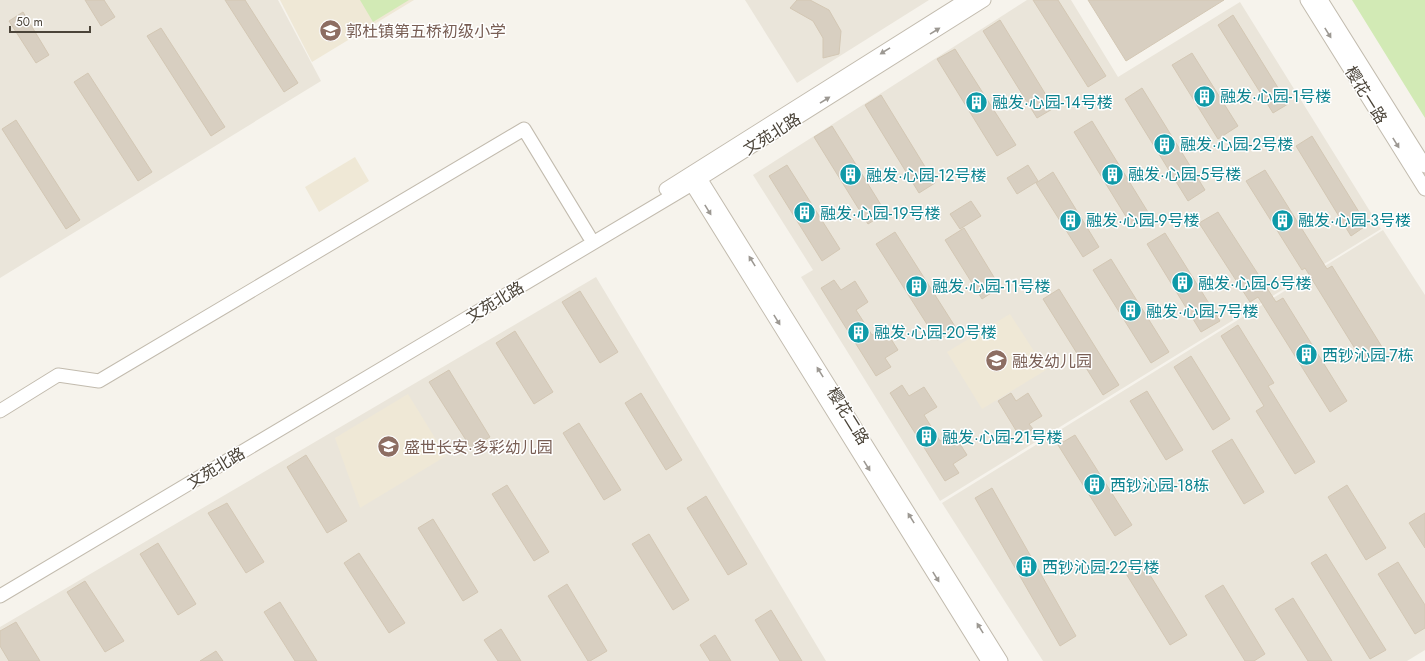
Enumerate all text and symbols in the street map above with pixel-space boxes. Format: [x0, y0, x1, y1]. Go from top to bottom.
scale bar [10, 8, 90, 34]
text: 50 m [16, 13, 43, 31]
school or university icon: 郭杜镇第五桥初级小学 [317, 18, 343, 44]
place label: 郭杜镇第五桥初级小学 [346, 20, 506, 43]
one-way arrow [930, 27, 940, 35]
one-way arrow [1324, 27, 1331, 39]
one-way arrow [880, 47, 890, 55]
street label: 樱花一路 [1339, 62, 1393, 128]
building icon: 融发·心园-1号楼 [1192, 83, 1218, 109]
place label: 融发·心园-1号楼 [1220, 85, 1331, 108]
building icon: 融发·心园-14号楼 [963, 89, 989, 115]
place label: 融发·心园-14号楼 [992, 91, 1113, 114]
one-way arrow [820, 96, 830, 104]
street label: 文苑北路 [739, 107, 805, 161]
building icon: 融发·心园-2号楼 [1152, 131, 1178, 157]
place label: 融发·心园-2号楼 [1180, 133, 1293, 156]
one-way arrow [1393, 138, 1400, 149]
building icon: 融发·心园-5号楼 [1100, 161, 1126, 187]
building icon: 融发·心园-12号楼 [837, 162, 863, 188]
place label: 融发·心园-5号楼 [1128, 163, 1241, 186]
place label: 融发·心园-12号楼 [866, 164, 986, 187]
building icon: 融发·心园-19号楼 [791, 200, 817, 226]
place label: 融发·心园-19号楼 [820, 202, 941, 225]
one-way arrow [704, 205, 712, 215]
building icon: 融发·心园-9号楼 [1058, 207, 1084, 233]
building icon: 融发·心园-3号楼 [1270, 207, 1296, 233]
place label: 融发·心园-9号楼 [1086, 209, 1199, 232]
place label: 融发·心园-3号楼 [1298, 209, 1411, 232]
one-way arrow [748, 255, 755, 267]
building icon: 融发·心园-6号楼 [1170, 270, 1196, 296]
place label: 融发·心园-6号楼 [1198, 272, 1311, 295]
building icon: 融发·心园-11号楼 [903, 273, 929, 299]
place label: 融发·心园-11号楼 [932, 275, 1051, 298]
street label: 文苑北路 [462, 276, 528, 328]
building icon: 融发·心园-7号楼 [1118, 298, 1144, 324]
place label: 融发·心园-7号楼 [1146, 300, 1259, 323]
one-way arrow [773, 314, 780, 326]
building icon: 融发·心园-20号楼 [846, 319, 872, 345]
place label: 融发·心园-20号楼 [874, 321, 997, 344]
building icon: 西钞沁园-7栋 [1294, 342, 1320, 368]
place label: 西钞沁园-7栋 [1322, 344, 1414, 367]
school or university icon: 融发幼儿园 [983, 348, 1009, 374]
place label: 融发幼儿园 [1012, 350, 1092, 373]
one-way arrow [817, 366, 824, 378]
street label: 樱花二路 [821, 383, 875, 449]
building icon: 融发·心园-21号楼 [914, 424, 940, 450]
place label: 融发·心园-21号楼 [942, 426, 1062, 449]
school or university icon: 盛世长安·多彩幼儿园 [376, 434, 402, 460]
place label: 盛世长安·多彩幼儿园 [404, 436, 553, 459]
street label: 文苑北路 [183, 442, 249, 494]
one-way arrow [864, 460, 871, 472]
building icon: 西钞沁园-18栋 [1082, 472, 1108, 498]
place label: 西钞沁园-18栋 [1110, 474, 1209, 497]
one-way arrow [908, 512, 915, 524]
building icon: 西钞沁园-22号楼 [1013, 554, 1039, 580]
place label: 西钞沁园-22号楼 [1042, 556, 1160, 579]
one-way arrow [932, 572, 940, 582]
one-way arrow [977, 622, 984, 634]

